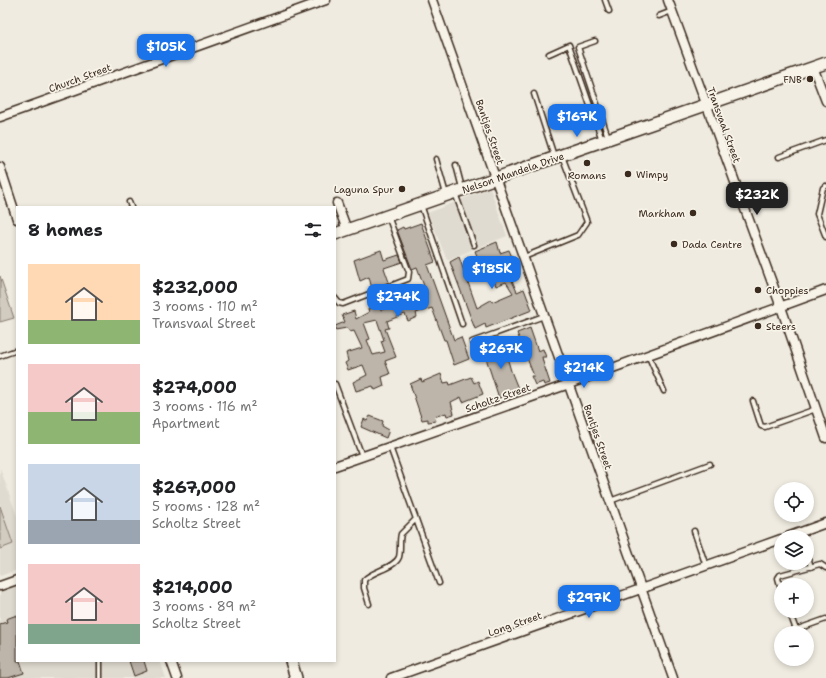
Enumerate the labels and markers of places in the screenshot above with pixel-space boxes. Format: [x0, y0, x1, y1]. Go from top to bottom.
pin: $105K [138, 34, 194, 68]
place label: FNB [783, 73, 802, 86]
marker: FNB [805, 74, 815, 84]
pin: $167K [549, 104, 605, 138]
marker: Romans [582, 158, 592, 168]
place label: Wimpy [636, 168, 668, 181]
place label: Romans [568, 169, 606, 182]
marker: Wimpy [623, 169, 633, 179]
pin: $232K [729, 182, 785, 216]
place label: Laguna Spur [334, 183, 394, 196]
marker: Laguna Spur [397, 184, 407, 194]
place label: Markham [639, 207, 685, 220]
marker: Markham [688, 208, 698, 218]
place label: Dada Centre [682, 238, 742, 251]
marker: Dada Centre [669, 239, 679, 249]
pin: $185K [464, 256, 520, 290]
pin: $274K [370, 284, 426, 318]
place label: Choppies [766, 284, 808, 297]
marker: Choppies [753, 285, 763, 295]
place label: Steers [766, 320, 796, 333]
marker: Steers [753, 321, 763, 331]
pin: $267K [473, 336, 529, 370]
pin: $214K [556, 355, 612, 389]
pin: $297K [561, 585, 617, 619]

